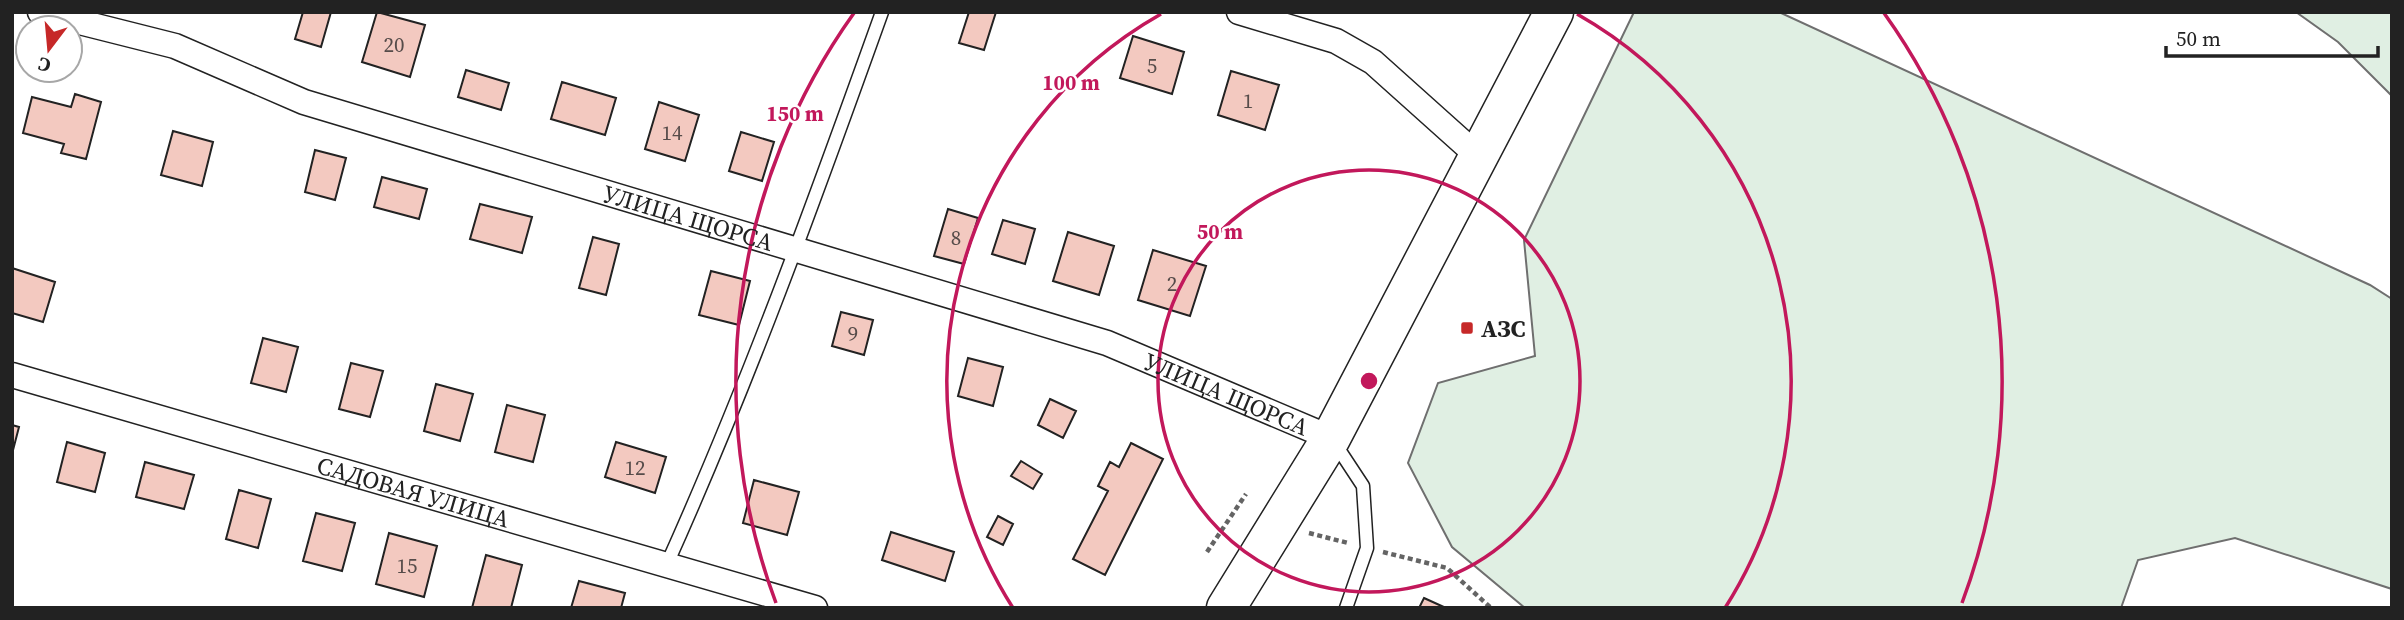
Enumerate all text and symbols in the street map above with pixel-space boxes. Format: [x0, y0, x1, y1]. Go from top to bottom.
north arrow [14, 14, 84, 84]
scale bar [2166, 14, 2378, 58]
text: 50 m [2176, 24, 2221, 53]
house number: 20 [384, 30, 405, 59]
text: С [35, 51, 54, 79]
house number: 5 [1147, 51, 1157, 80]
text: 100 m [1042, 68, 1100, 97]
house number: 1 [1243, 86, 1253, 115]
text: 150 m [766, 99, 824, 128]
house number: 14 [662, 118, 683, 147]
street label: УЛИЦА ЩОРСА [599, 176, 777, 258]
text: 50 m [1197, 217, 1243, 246]
house number: 8 [951, 223, 961, 252]
house number: 2 [1167, 269, 1177, 298]
place label: АЗС [1481, 312, 1526, 345]
house number: 9 [848, 319, 858, 348]
marker: АЗС [1459, 320, 1475, 336]
street label: УЛИЦА ЩОРСА [1139, 344, 1314, 443]
centre of rings [1357, 369, 1381, 393]
street label: САДОВАЯ УЛИЦА [313, 448, 514, 535]
house number: 12 [625, 453, 646, 482]
house number: 15 [397, 551, 418, 580]

